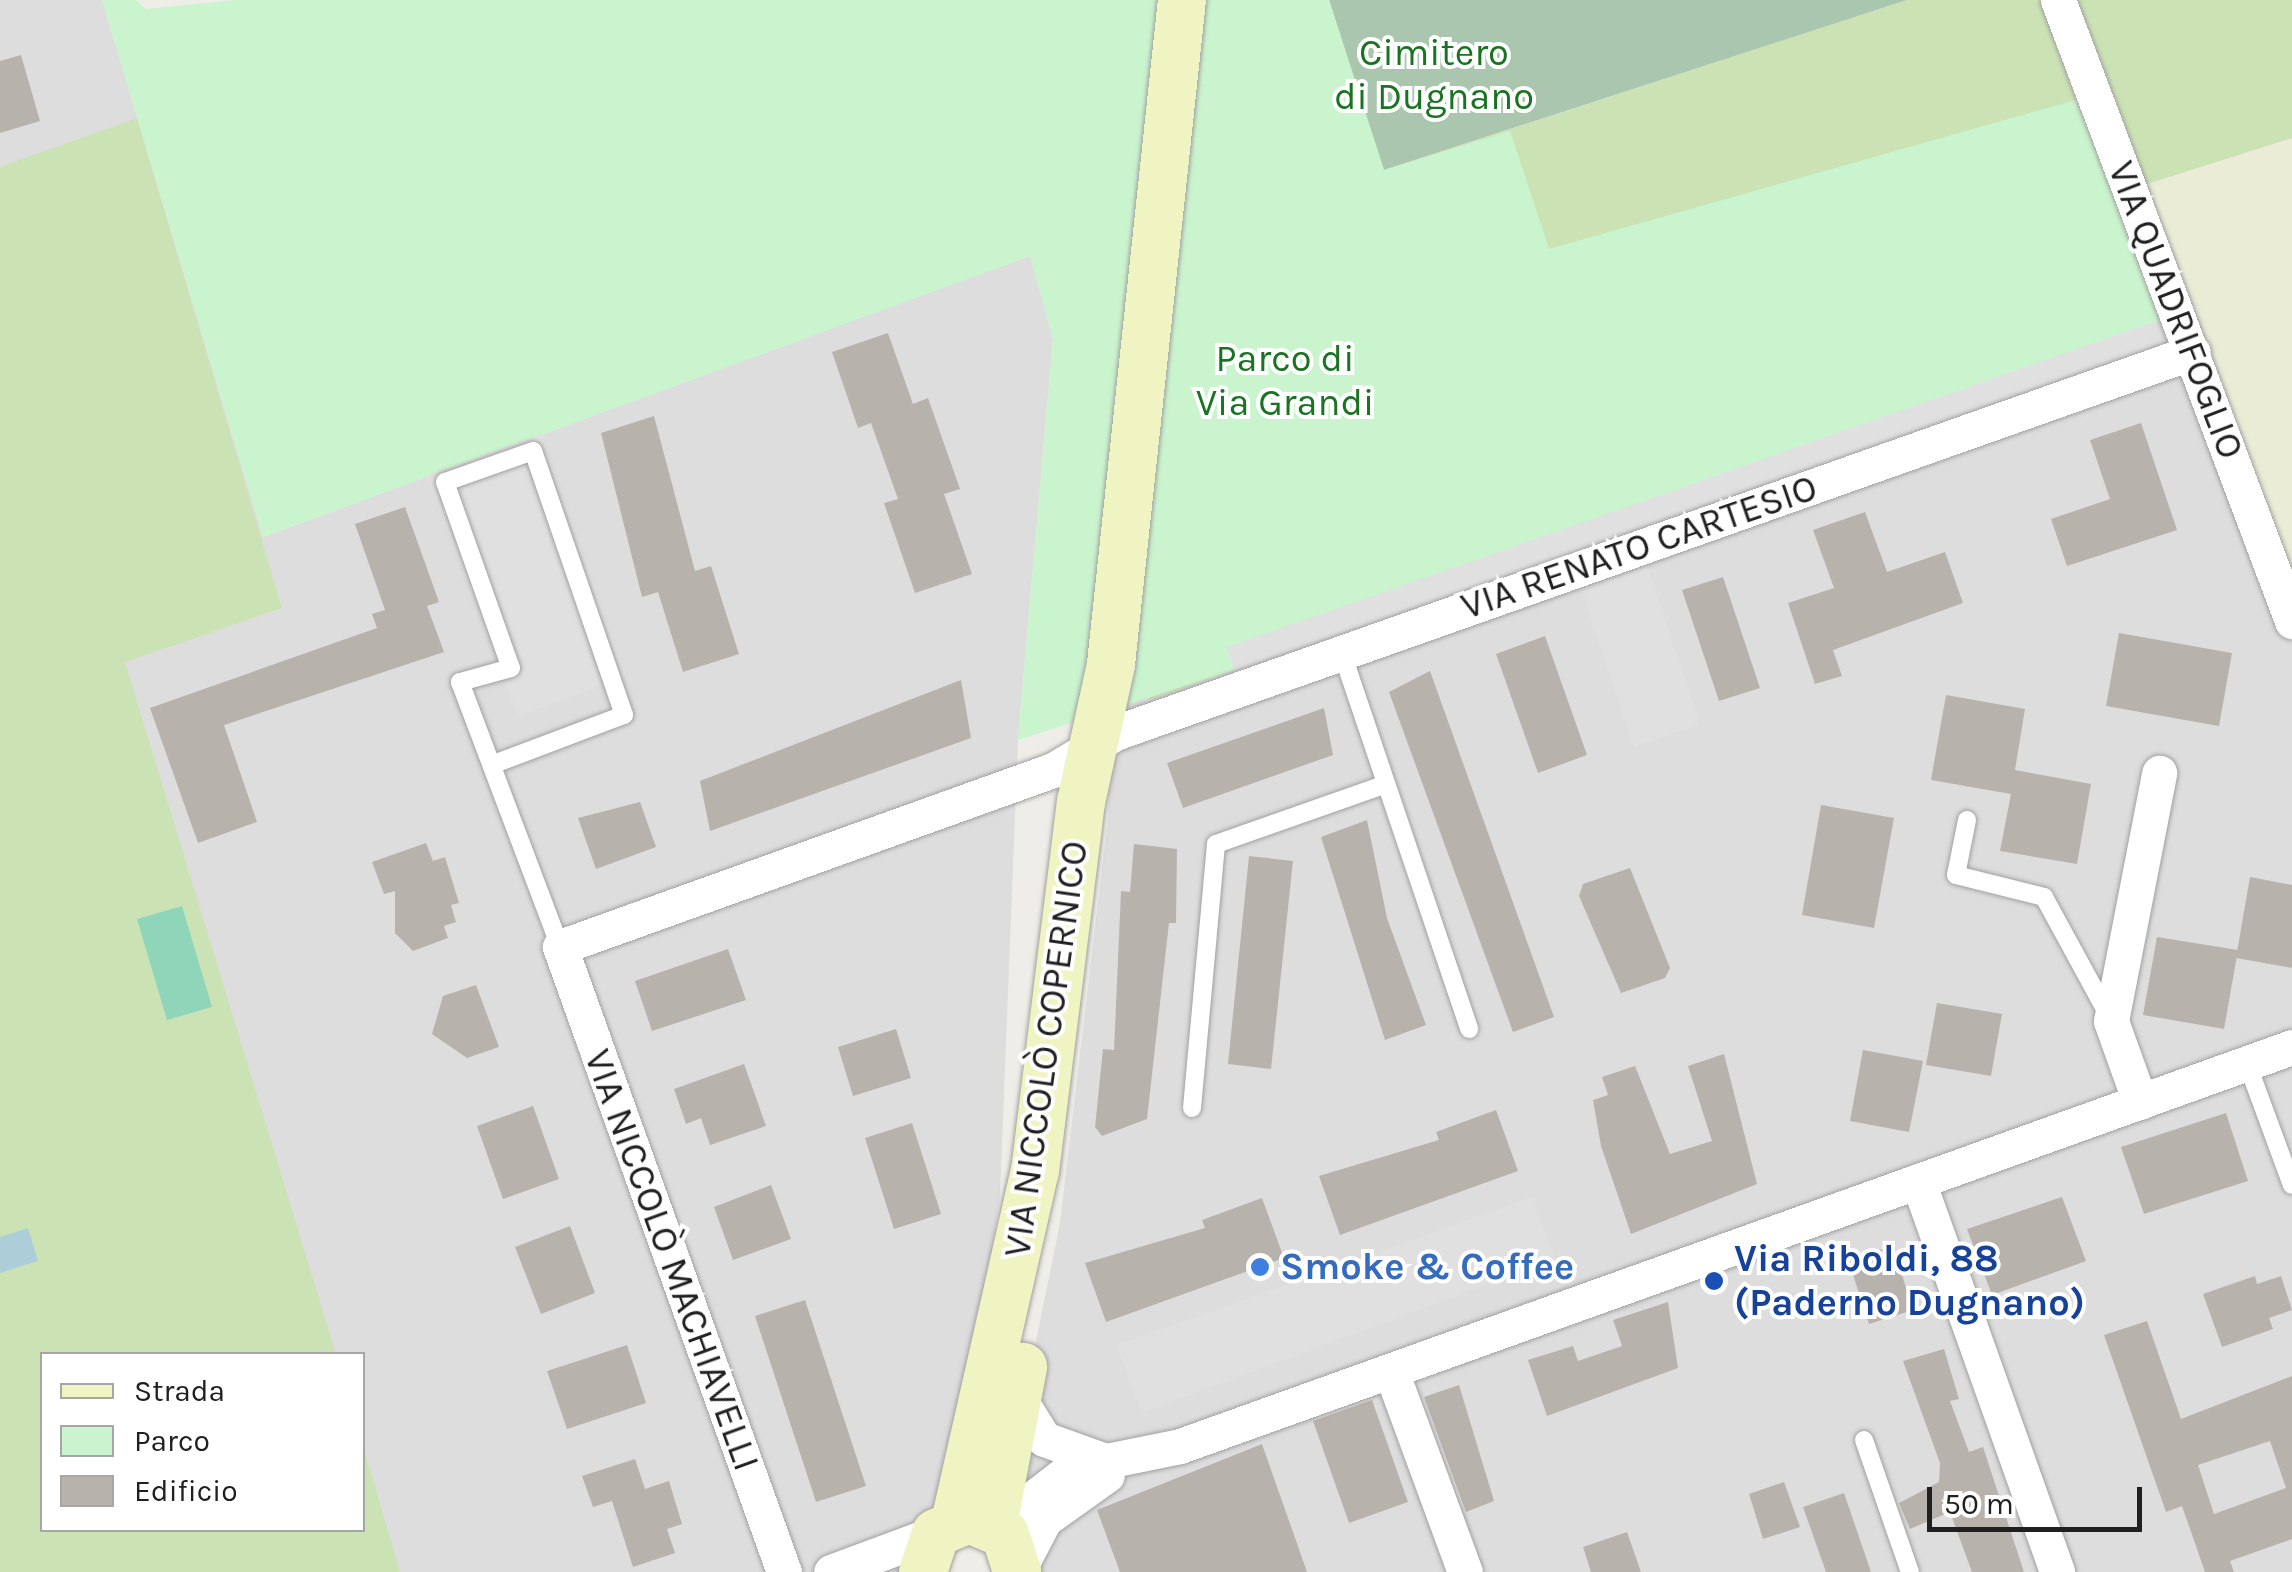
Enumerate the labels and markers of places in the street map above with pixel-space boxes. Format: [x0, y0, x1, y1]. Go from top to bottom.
place label: Via Riboldi, 88 (Paderno Dugnano) [1734, 1236, 2085, 1326]
place label: Smoke & Coffee [1280, 1244, 1574, 1290]
marker: Smoke & Coffee [1249, 1256, 1271, 1278]
marker: Via Riboldi, 88 (Paderno Dugnano) [1703, 1270, 1725, 1292]

